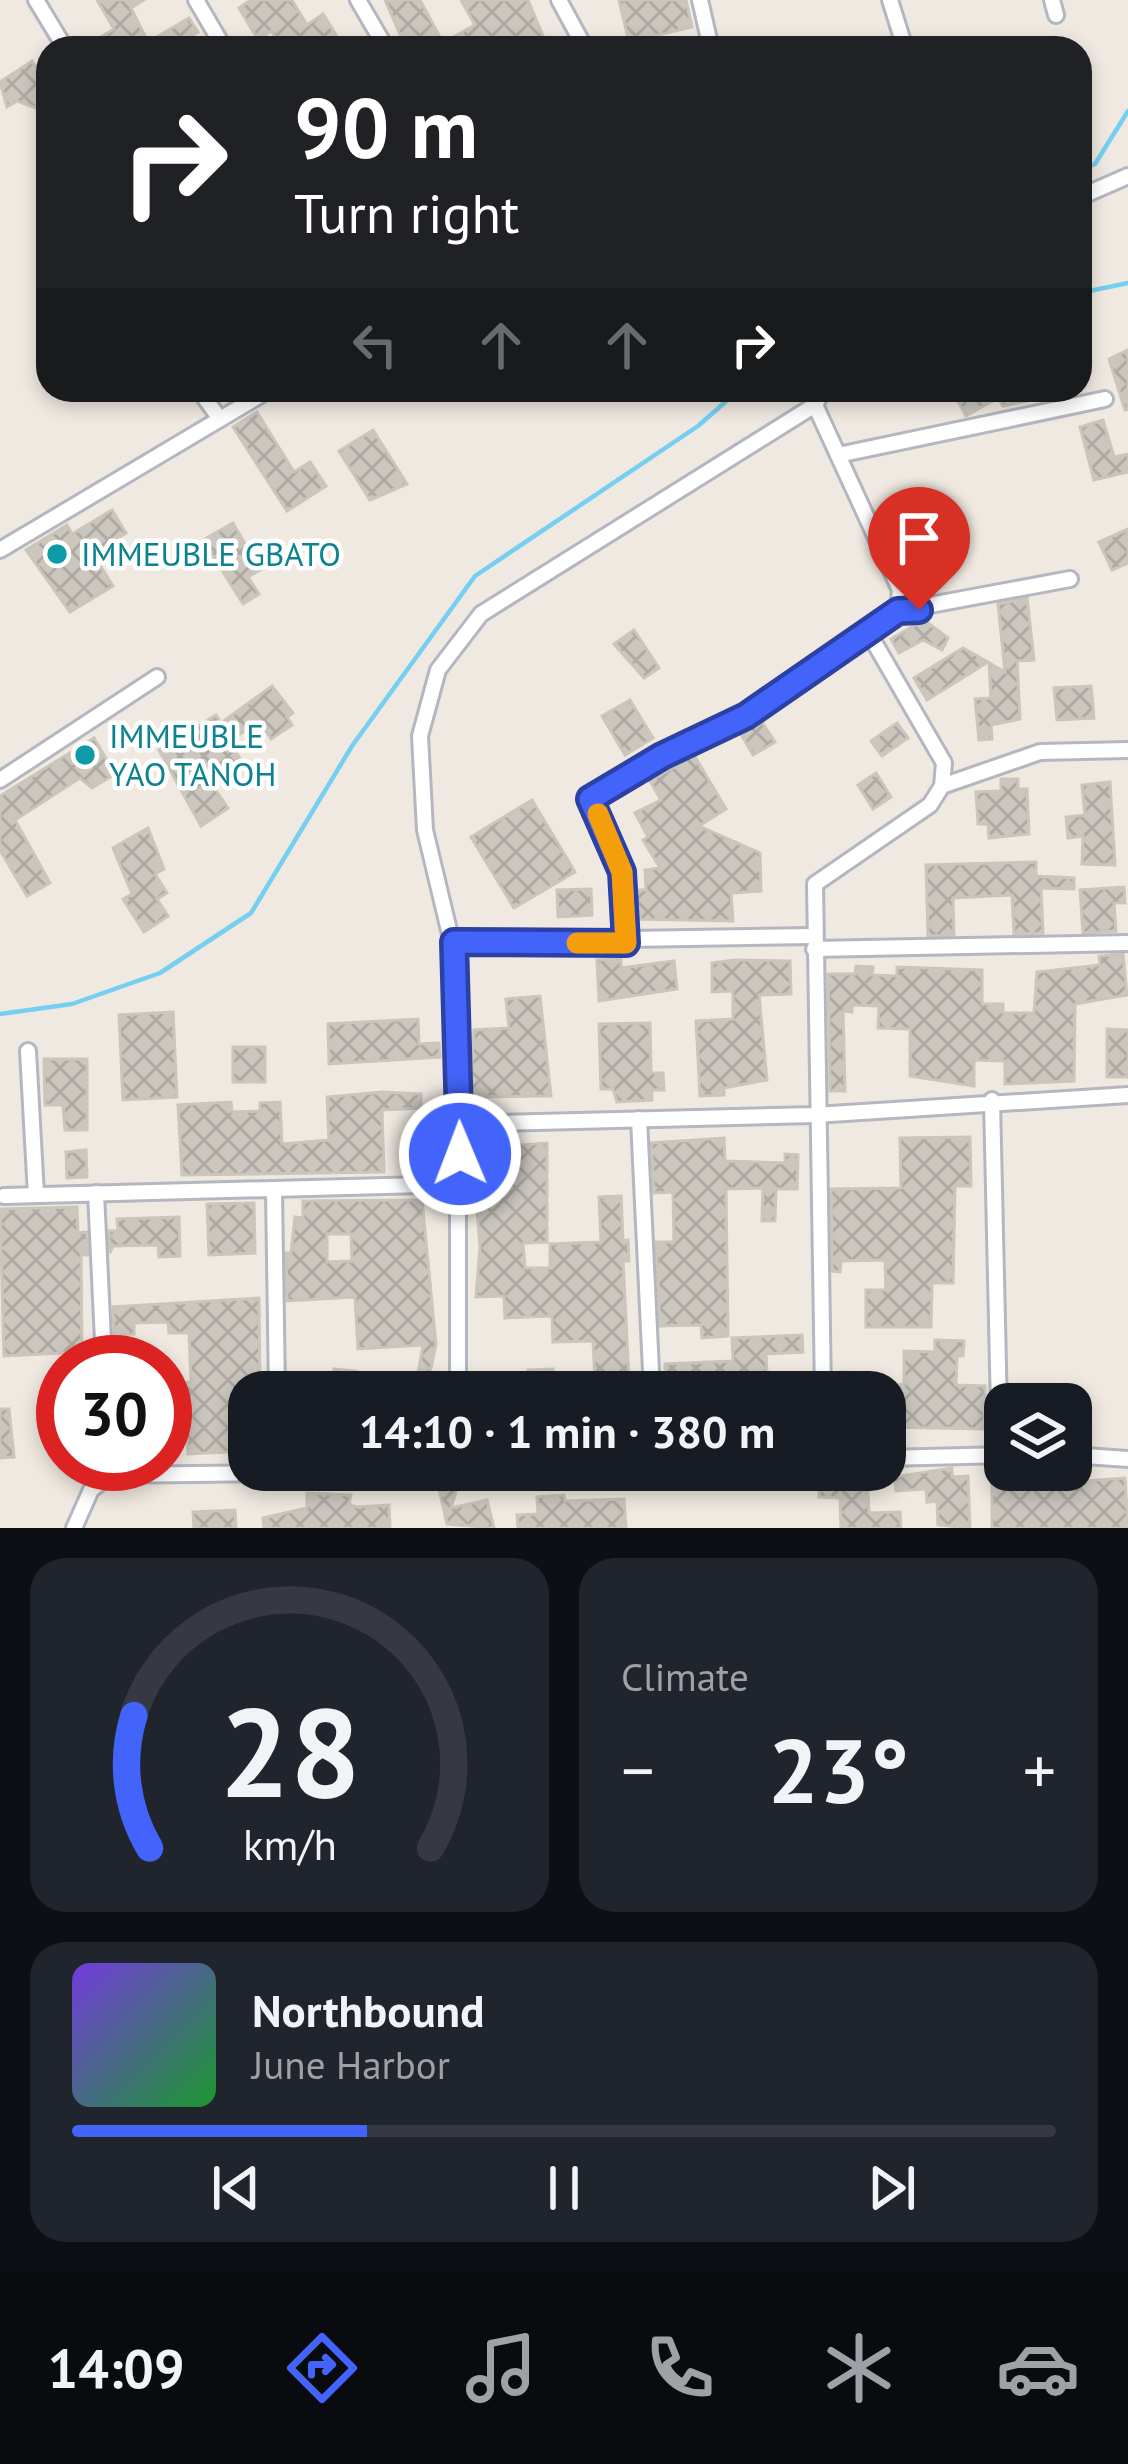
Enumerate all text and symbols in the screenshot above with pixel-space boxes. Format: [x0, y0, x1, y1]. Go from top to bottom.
text: 90 m [294, 72, 478, 181]
icon: right [96, 84, 252, 240]
text: Turn right [294, 178, 519, 248]
icon: left [342, 312, 408, 378]
icon: ahead [468, 312, 534, 378]
icon: ahead [594, 312, 660, 378]
icon: right [720, 312, 786, 378]
pin [868, 487, 970, 610]
icon: arrive [886, 505, 952, 571]
place label: IMMEUBLE GBATO [81, 532, 341, 575]
marker: IMMEUBLE GBATO [44, 541, 70, 567]
place label: IMMEUBLE YAO TANOH [109, 714, 276, 795]
marker: IMMEUBLE YAO TANOH [72, 742, 98, 768]
position arrow [397, 1091, 523, 1217]
speed limit sign: 30 [36, 1335, 192, 1491]
map controls [984, 1383, 1092, 1491]
button: layers [984, 1383, 1092, 1491]
text: 14:10 · 1 min · 380 m [359, 1402, 775, 1460]
text: Climate [621, 1651, 749, 1702]
text: 28 [219, 1670, 360, 1831]
text: 23° [768, 1711, 909, 1828]
text: − [621, 1727, 654, 1812]
text: + [1023, 1727, 1056, 1812]
text: km/h [242, 1816, 337, 1872]
text: Northbound [252, 1981, 484, 2039]
text: June Harbor [252, 2039, 450, 2090]
icon: previous [203, 2155, 269, 2221]
icon: pause [531, 2155, 597, 2221]
icon: next [859, 2155, 925, 2221]
icon: directions [280, 2326, 364, 2410]
icon: music [459, 2326, 543, 2410]
icon: phone [638, 2326, 722, 2410]
icon: climate [817, 2326, 901, 2410]
icon: car [996, 2326, 1080, 2410]
text: 14:09 [48, 2333, 185, 2403]

